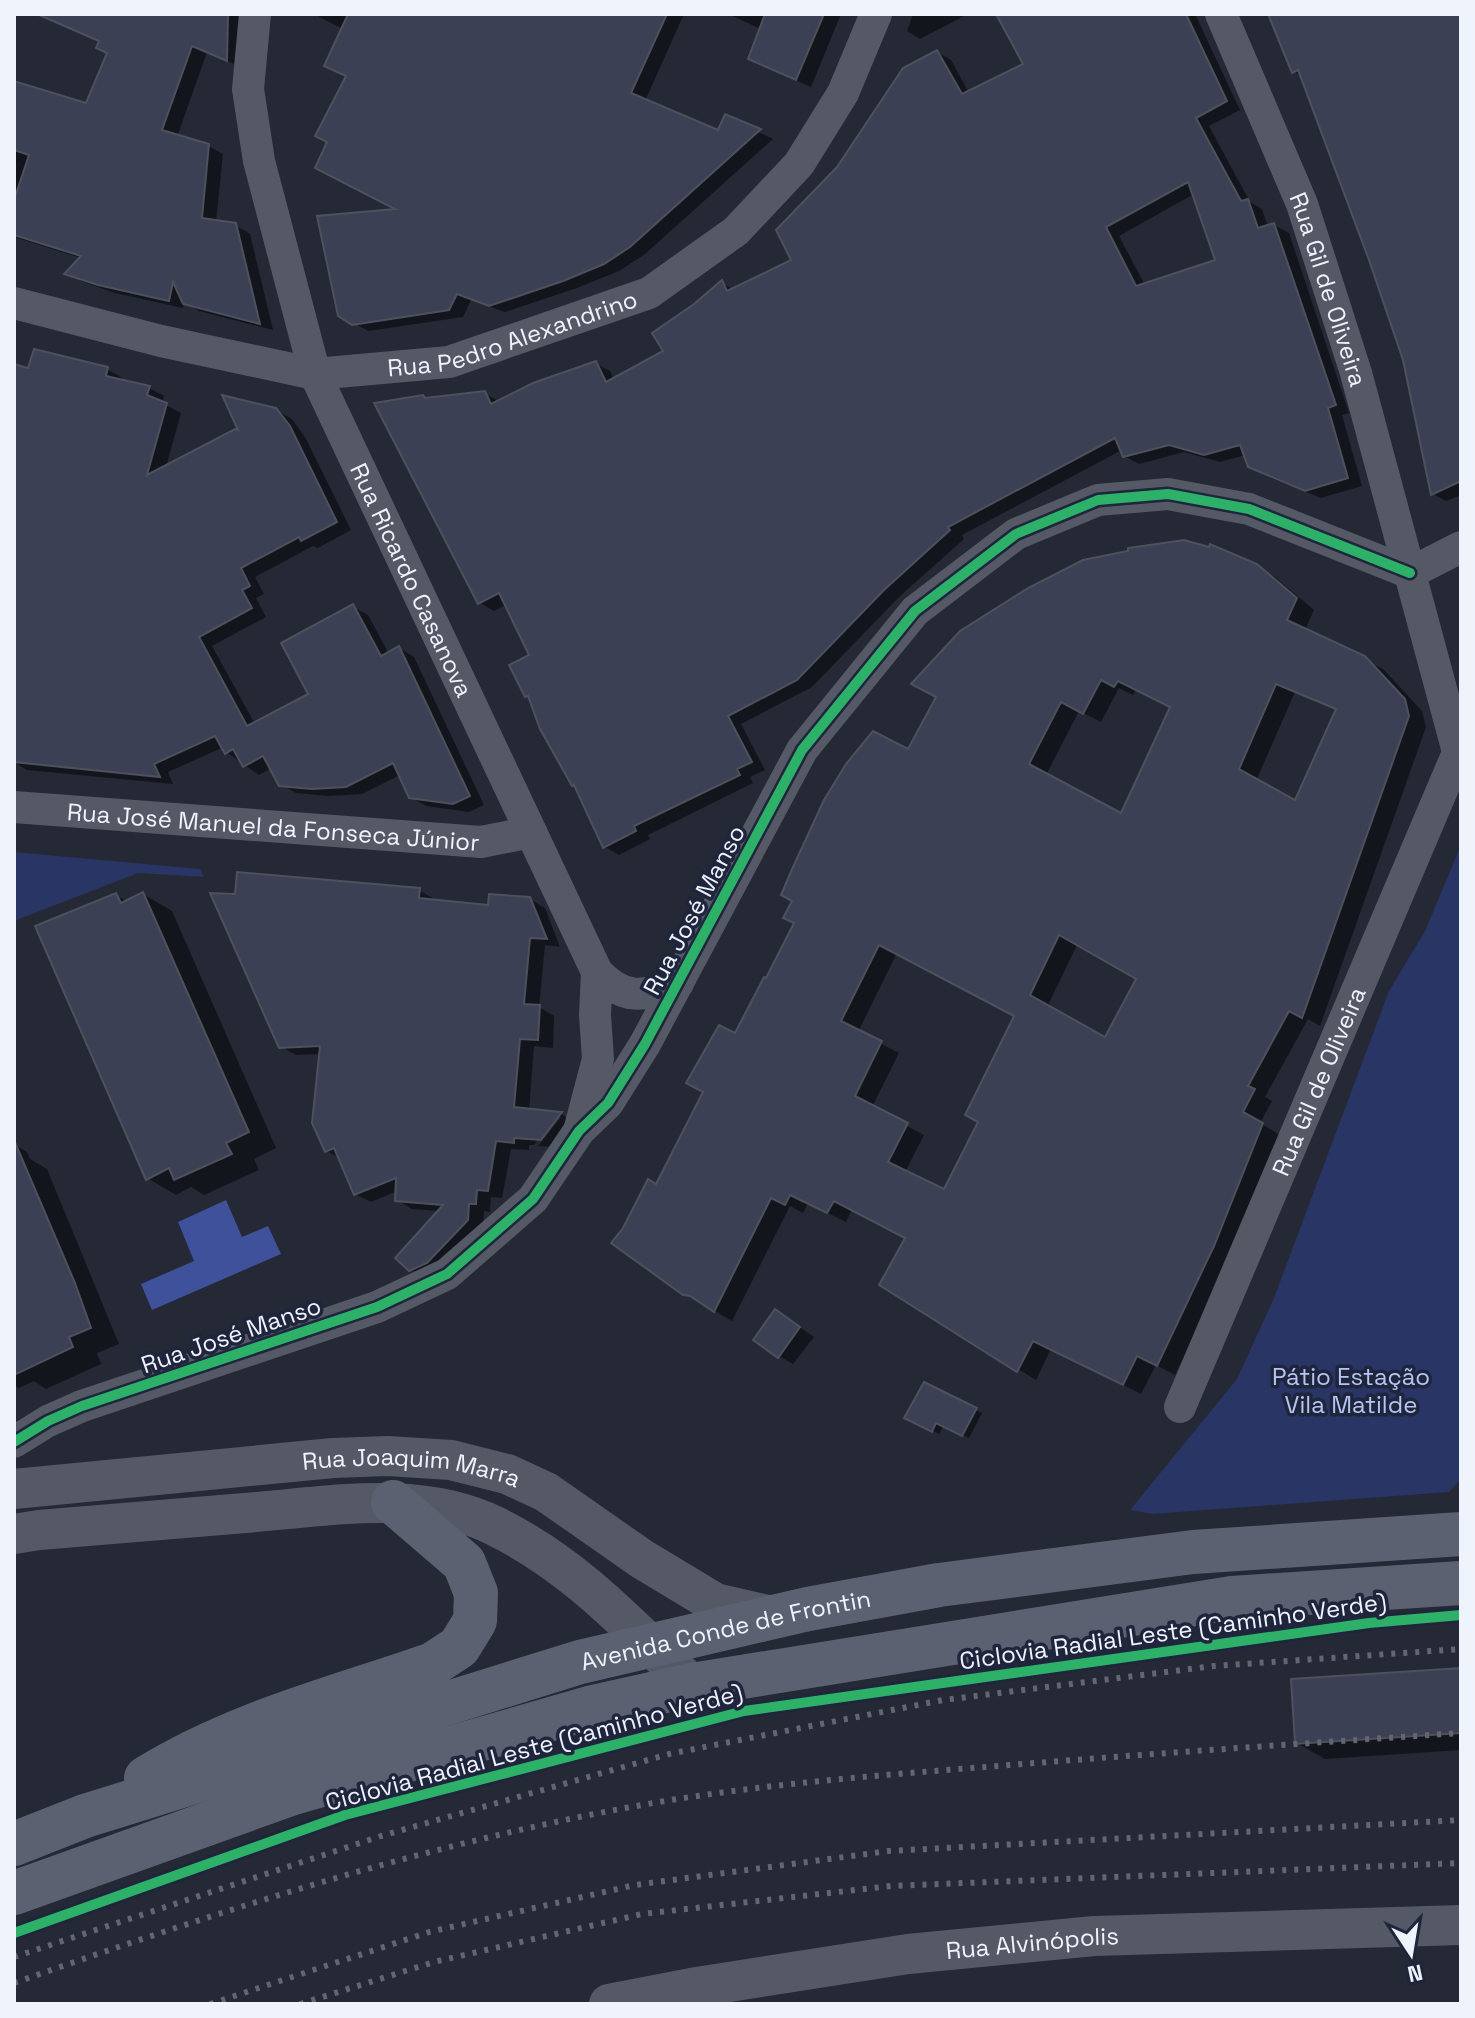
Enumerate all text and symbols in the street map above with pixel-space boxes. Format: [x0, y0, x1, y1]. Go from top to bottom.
street label: Rua Gil de Oliveira [1283, 187, 1374, 390]
street label: Rua Pedro Alexandrino [386, 283, 641, 383]
street label: Rua Ricardo Casanova [344, 458, 481, 702]
street label: Rua José Manuel da Fonseca Júnior [66, 796, 481, 857]
street label: Rua José Manso [636, 820, 752, 1000]
street label: Rua Gil de Oliveira [1265, 982, 1372, 1180]
street label: Rua José Manso [137, 1290, 325, 1380]
park label: Pátio Estação Vila Matilde [1272, 1361, 1430, 1420]
street label: Rua Joaquim Marra [301, 1440, 526, 1494]
street label: Avenida Conde de Frontin [577, 1582, 873, 1677]
street label: Ciclovia Radial Leste (Caminho Verde) [957, 1586, 1389, 1676]
street label: Ciclovia Radial Leste (Caminho Verde) [322, 1676, 746, 1818]
north arrow [1371, 1914, 1451, 1994]
street label: Rua Alvinópolis [944, 1920, 1119, 1966]
text: N [1405, 1958, 1425, 1989]

